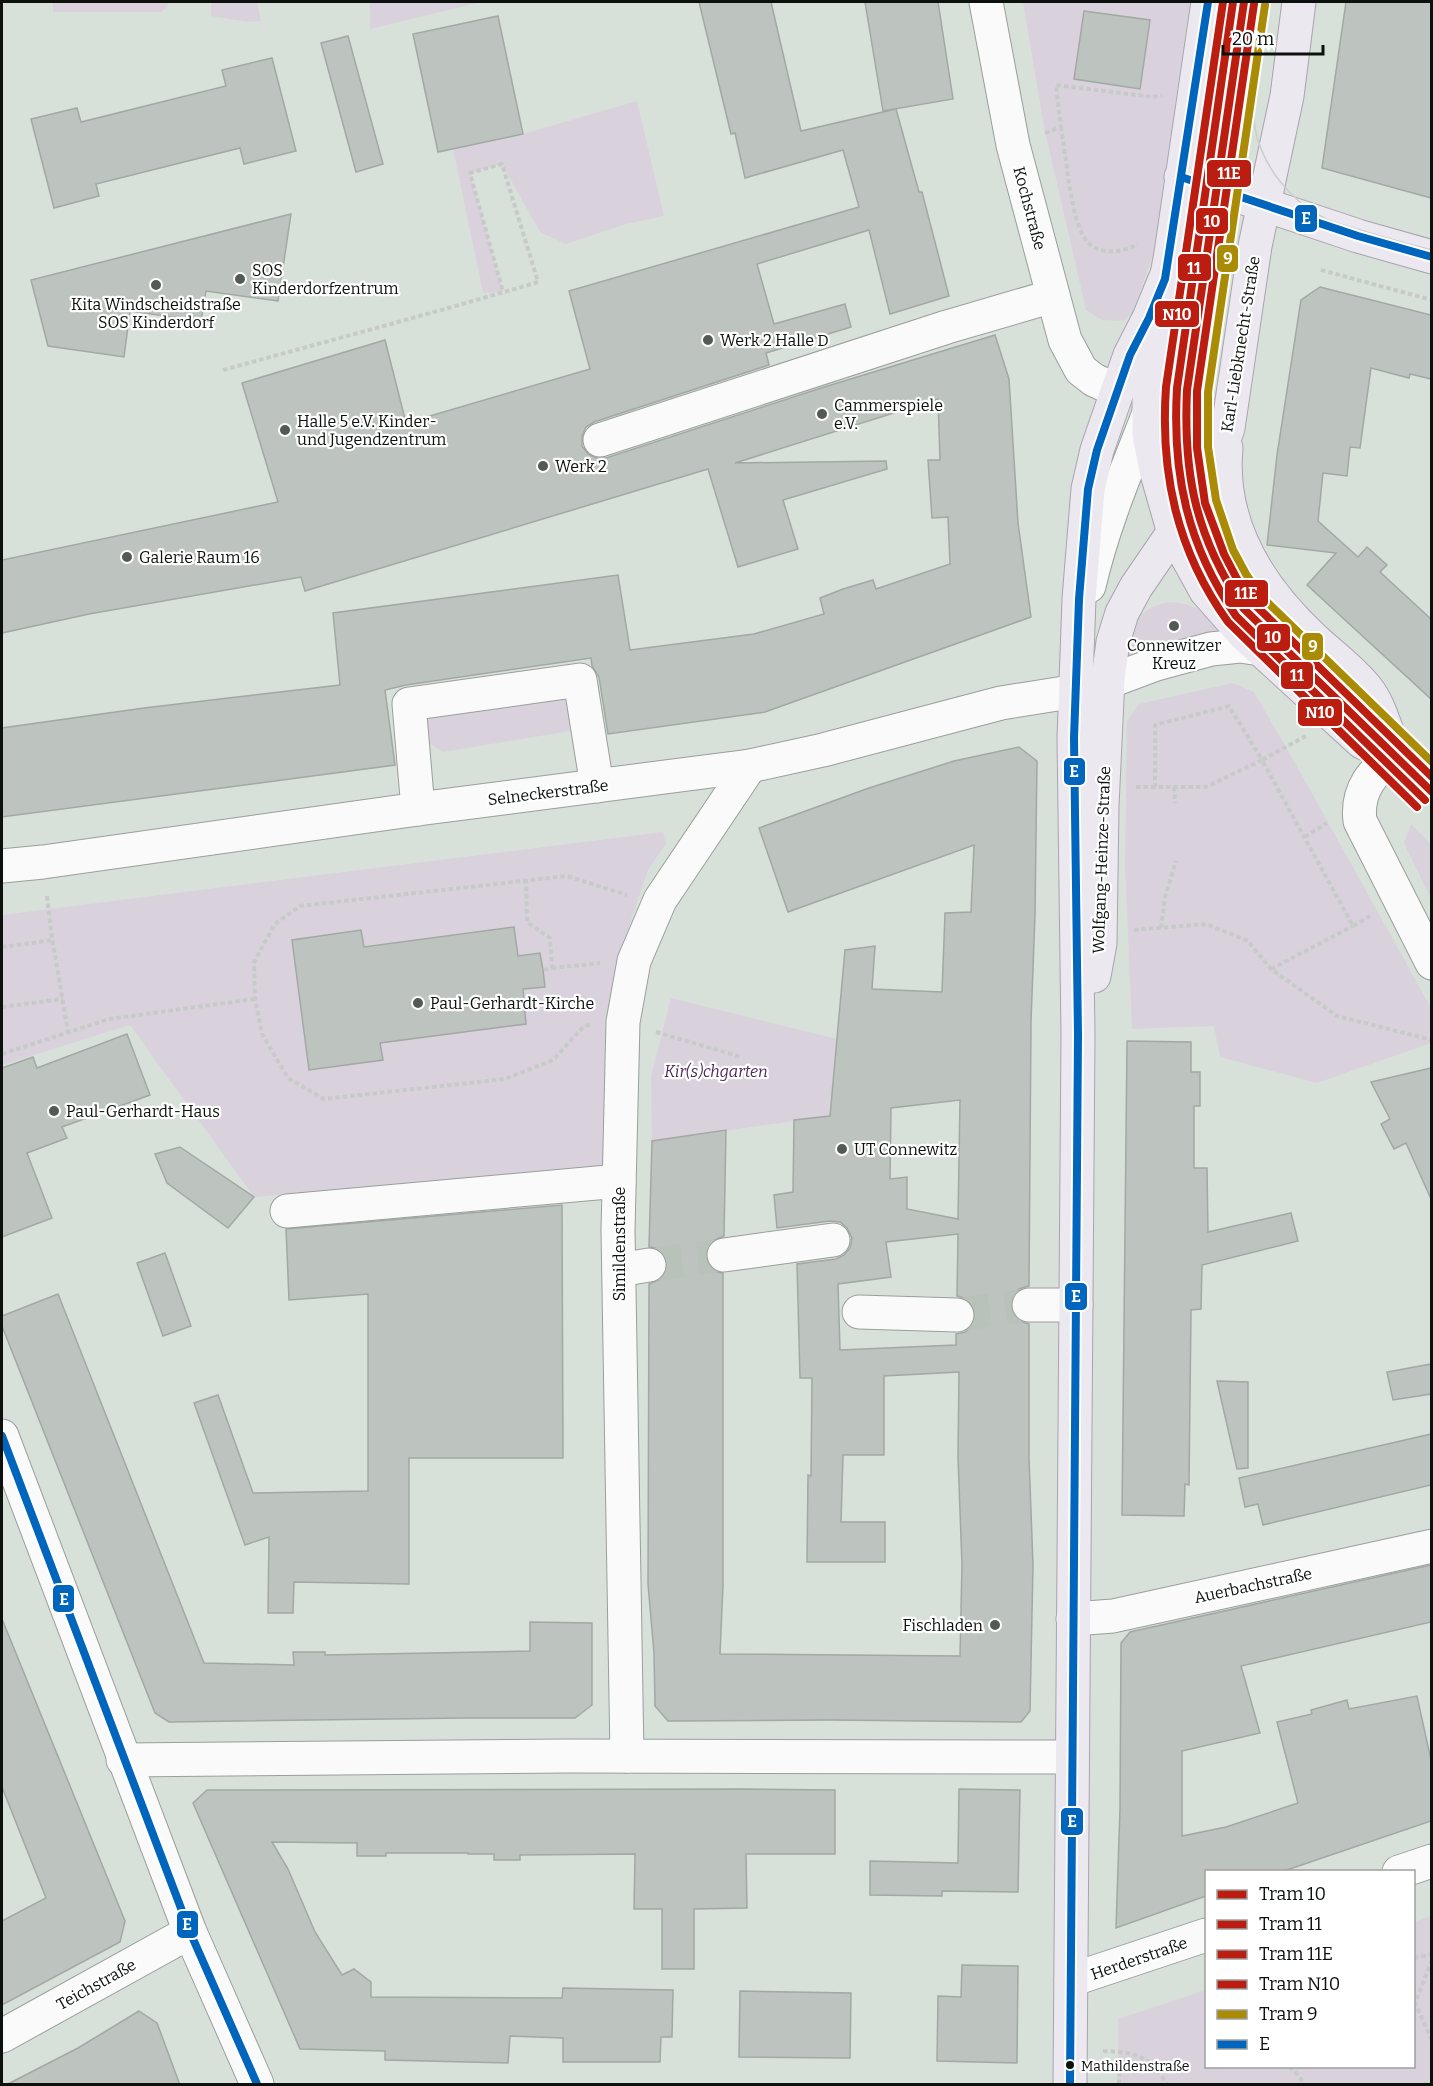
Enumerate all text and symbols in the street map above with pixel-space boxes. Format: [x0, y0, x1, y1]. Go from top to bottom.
scale bar [1223, 18, 1324, 56]
text: 20 m [1232, 28, 1274, 50]
line badge: 11E [1206, 159, 1252, 188]
street label: Kochstraße [1009, 164, 1050, 252]
text: 11E [1217, 164, 1241, 183]
line badge: E [1294, 204, 1318, 233]
line badge: 10 [1195, 207, 1229, 235]
text: E [1301, 209, 1311, 228]
text: 10 [1203, 212, 1221, 231]
line badge: 9 [1216, 244, 1239, 273]
text: 9 [1223, 249, 1233, 268]
line badge: 11 [1177, 253, 1212, 282]
street label: Karl-Liebknecht-Straße [1217, 255, 1264, 433]
text: 11 [1187, 259, 1201, 278]
place label: SOS Kinderdorfzentrum [252, 261, 399, 298]
marker: SOS Kinderdorfzentrum [233, 272, 247, 286]
marker: Kita Windscheidstraße SOS Kinderdorf [149, 278, 163, 292]
place label: Kita Windscheidstraße SOS Kinderdorf [71, 295, 241, 332]
line badge: N10 [1154, 300, 1200, 328]
text: N10 [1162, 305, 1192, 324]
place label: Werk 2 Halle D [720, 331, 829, 350]
marker: Werk 2 Halle D [701, 333, 715, 347]
place label: Cammerspiele e.V. [834, 396, 943, 433]
marker: Cammerspiele e.V. [815, 407, 829, 421]
place label: Halle 5 e.V. Kinder- und Jugendzentrum [297, 412, 446, 449]
marker: Halle 5 e.V. Kinder- und Jugendzentrum [278, 423, 292, 437]
place label: Werk 2 [555, 457, 607, 476]
marker: Werk 2 [536, 459, 550, 473]
place label: Galerie Raum 16 [139, 548, 260, 567]
marker: Galerie Raum 16 [120, 550, 134, 564]
line badge: 11E [1224, 579, 1269, 608]
text: 11E [1234, 584, 1258, 603]
marker: Connewitzer Kreuz [1167, 619, 1181, 633]
line badge: 10 [1256, 623, 1291, 652]
text: 10 [1264, 628, 1282, 647]
line badge: 9 [1301, 632, 1324, 661]
place label: Connewitzer Kreuz [1127, 636, 1221, 673]
text: 9 [1308, 637, 1318, 656]
line badge: 11 [1280, 661, 1314, 690]
text: 11 [1290, 666, 1304, 685]
line badge: N10 [1297, 698, 1343, 727]
text: N10 [1305, 703, 1335, 722]
line badge: E [1063, 757, 1086, 786]
text: E [1069, 762, 1079, 781]
street label: Wolfgang-Heinze-Straße [1089, 766, 1114, 954]
street label: Selneckerstraße [487, 776, 609, 809]
place label: Paul-Gerhardt-Kirche [430, 994, 594, 1013]
marker: Paul-Gerhardt-Kirche [411, 996, 425, 1010]
park label: Kir(s)chgarten [664, 1062, 768, 1081]
place label: Paul-Gerhardt-Haus [66, 1102, 220, 1121]
marker: Paul-Gerhardt-Haus [47, 1104, 61, 1118]
place label: UT Connewitz [854, 1140, 957, 1159]
marker: UT Connewitz [835, 1142, 849, 1156]
street label: Simildenstraße [610, 1187, 629, 1301]
line badge: E [1064, 1282, 1088, 1311]
text: E [1071, 1287, 1081, 1306]
street label: Auerbachstraße [1192, 1564, 1314, 1607]
line badge: E [52, 1584, 75, 1613]
text: E [59, 1590, 69, 1609]
place label: Fischladen [902, 1616, 983, 1635]
marker: Fischladen [988, 1618, 1002, 1632]
line badge: E [1060, 1807, 1084, 1836]
text: E [1067, 1812, 1077, 1831]
legend [1205, 1870, 1415, 2068]
text: Tram 10 [1259, 1883, 1326, 1905]
line badge: E [176, 1910, 199, 1939]
text: Tram 11 [1259, 1913, 1322, 1935]
text: E [182, 1915, 192, 1934]
street label: Herderstraße [1088, 1933, 1190, 1984]
text: Tram 11E [1259, 1943, 1333, 1965]
street label: Teichstraße [53, 1955, 139, 2014]
text: Tram N10 [1259, 1973, 1340, 1995]
text: Tram 9 [1259, 2003, 1318, 2025]
text: E [1259, 2033, 1270, 2055]
place label: Mathildenstraße [1081, 2058, 1189, 2075]
marker: Mathildenstraße [1064, 2059, 1076, 2071]

